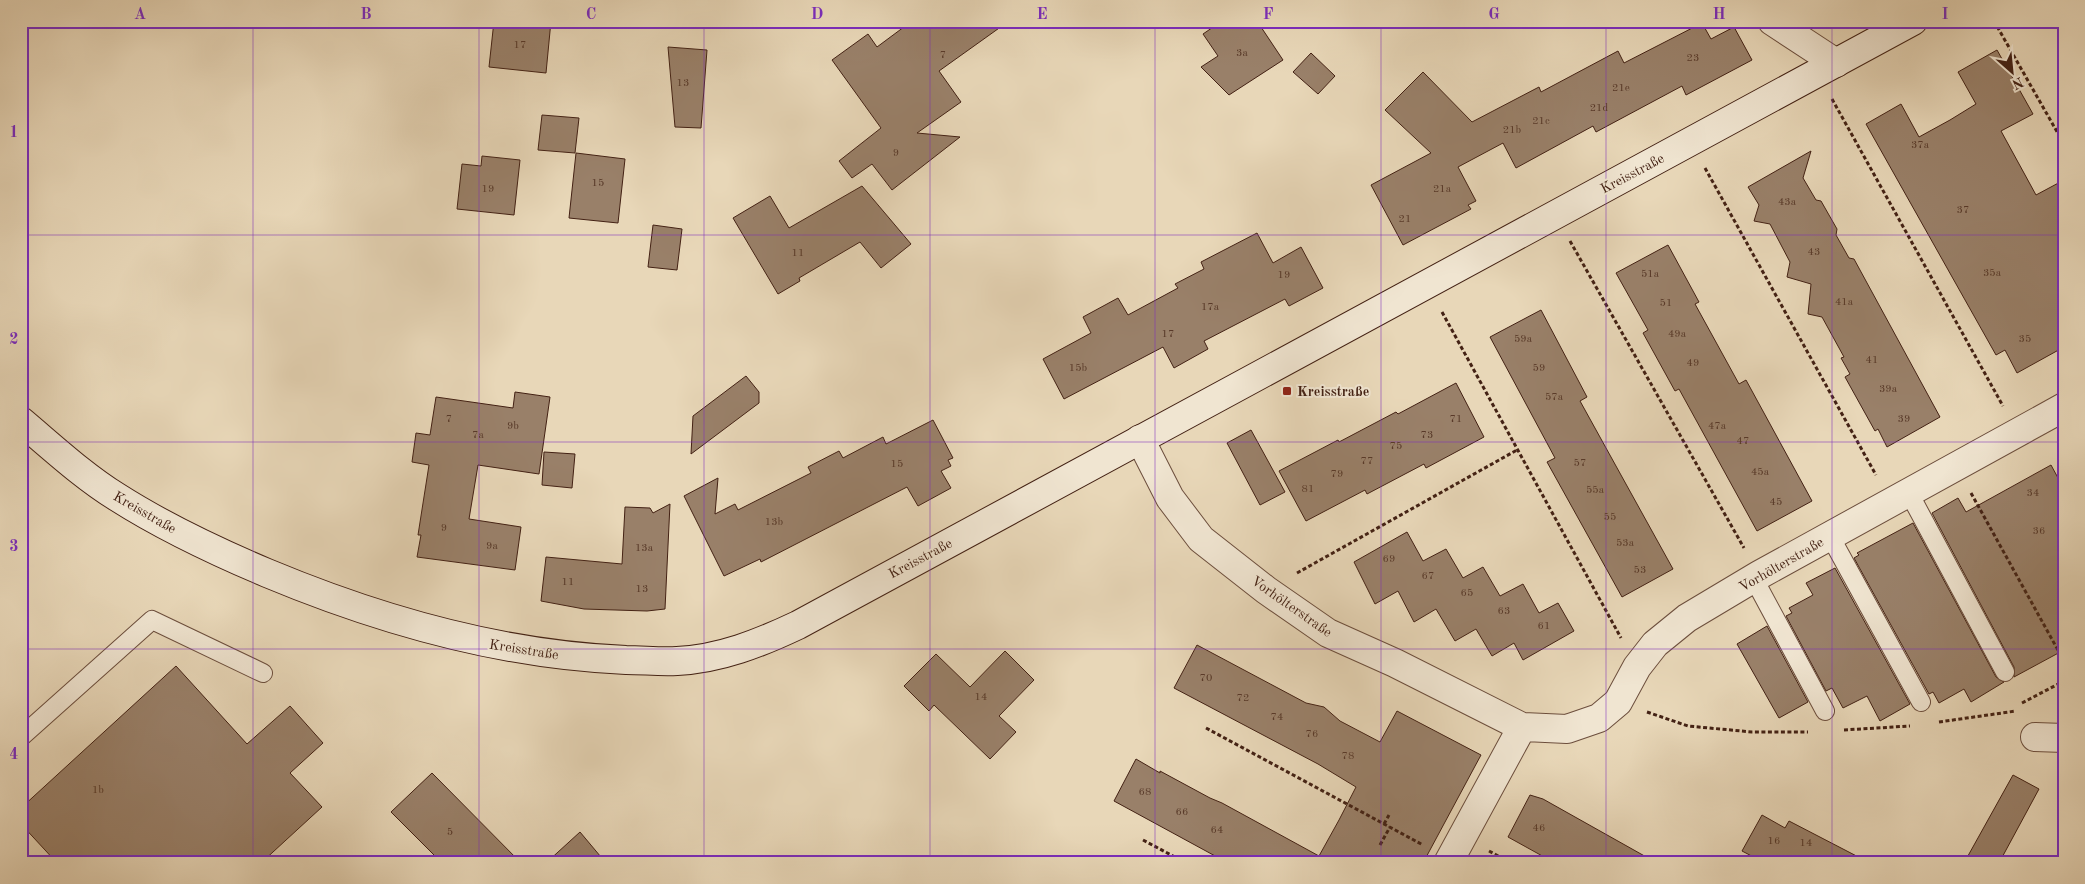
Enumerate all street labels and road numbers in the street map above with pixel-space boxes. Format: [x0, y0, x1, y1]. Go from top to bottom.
street label: Kreisstraße [1598, 151, 1667, 197]
street label: Kreisstraße [111, 489, 178, 536]
street label: Vorhölterstraße [1737, 535, 1826, 595]
street label: Kreisstraße [886, 536, 955, 582]
street label: Vorhölterstraße [1248, 574, 1334, 640]
street label: Kreisstraße [488, 638, 560, 662]

